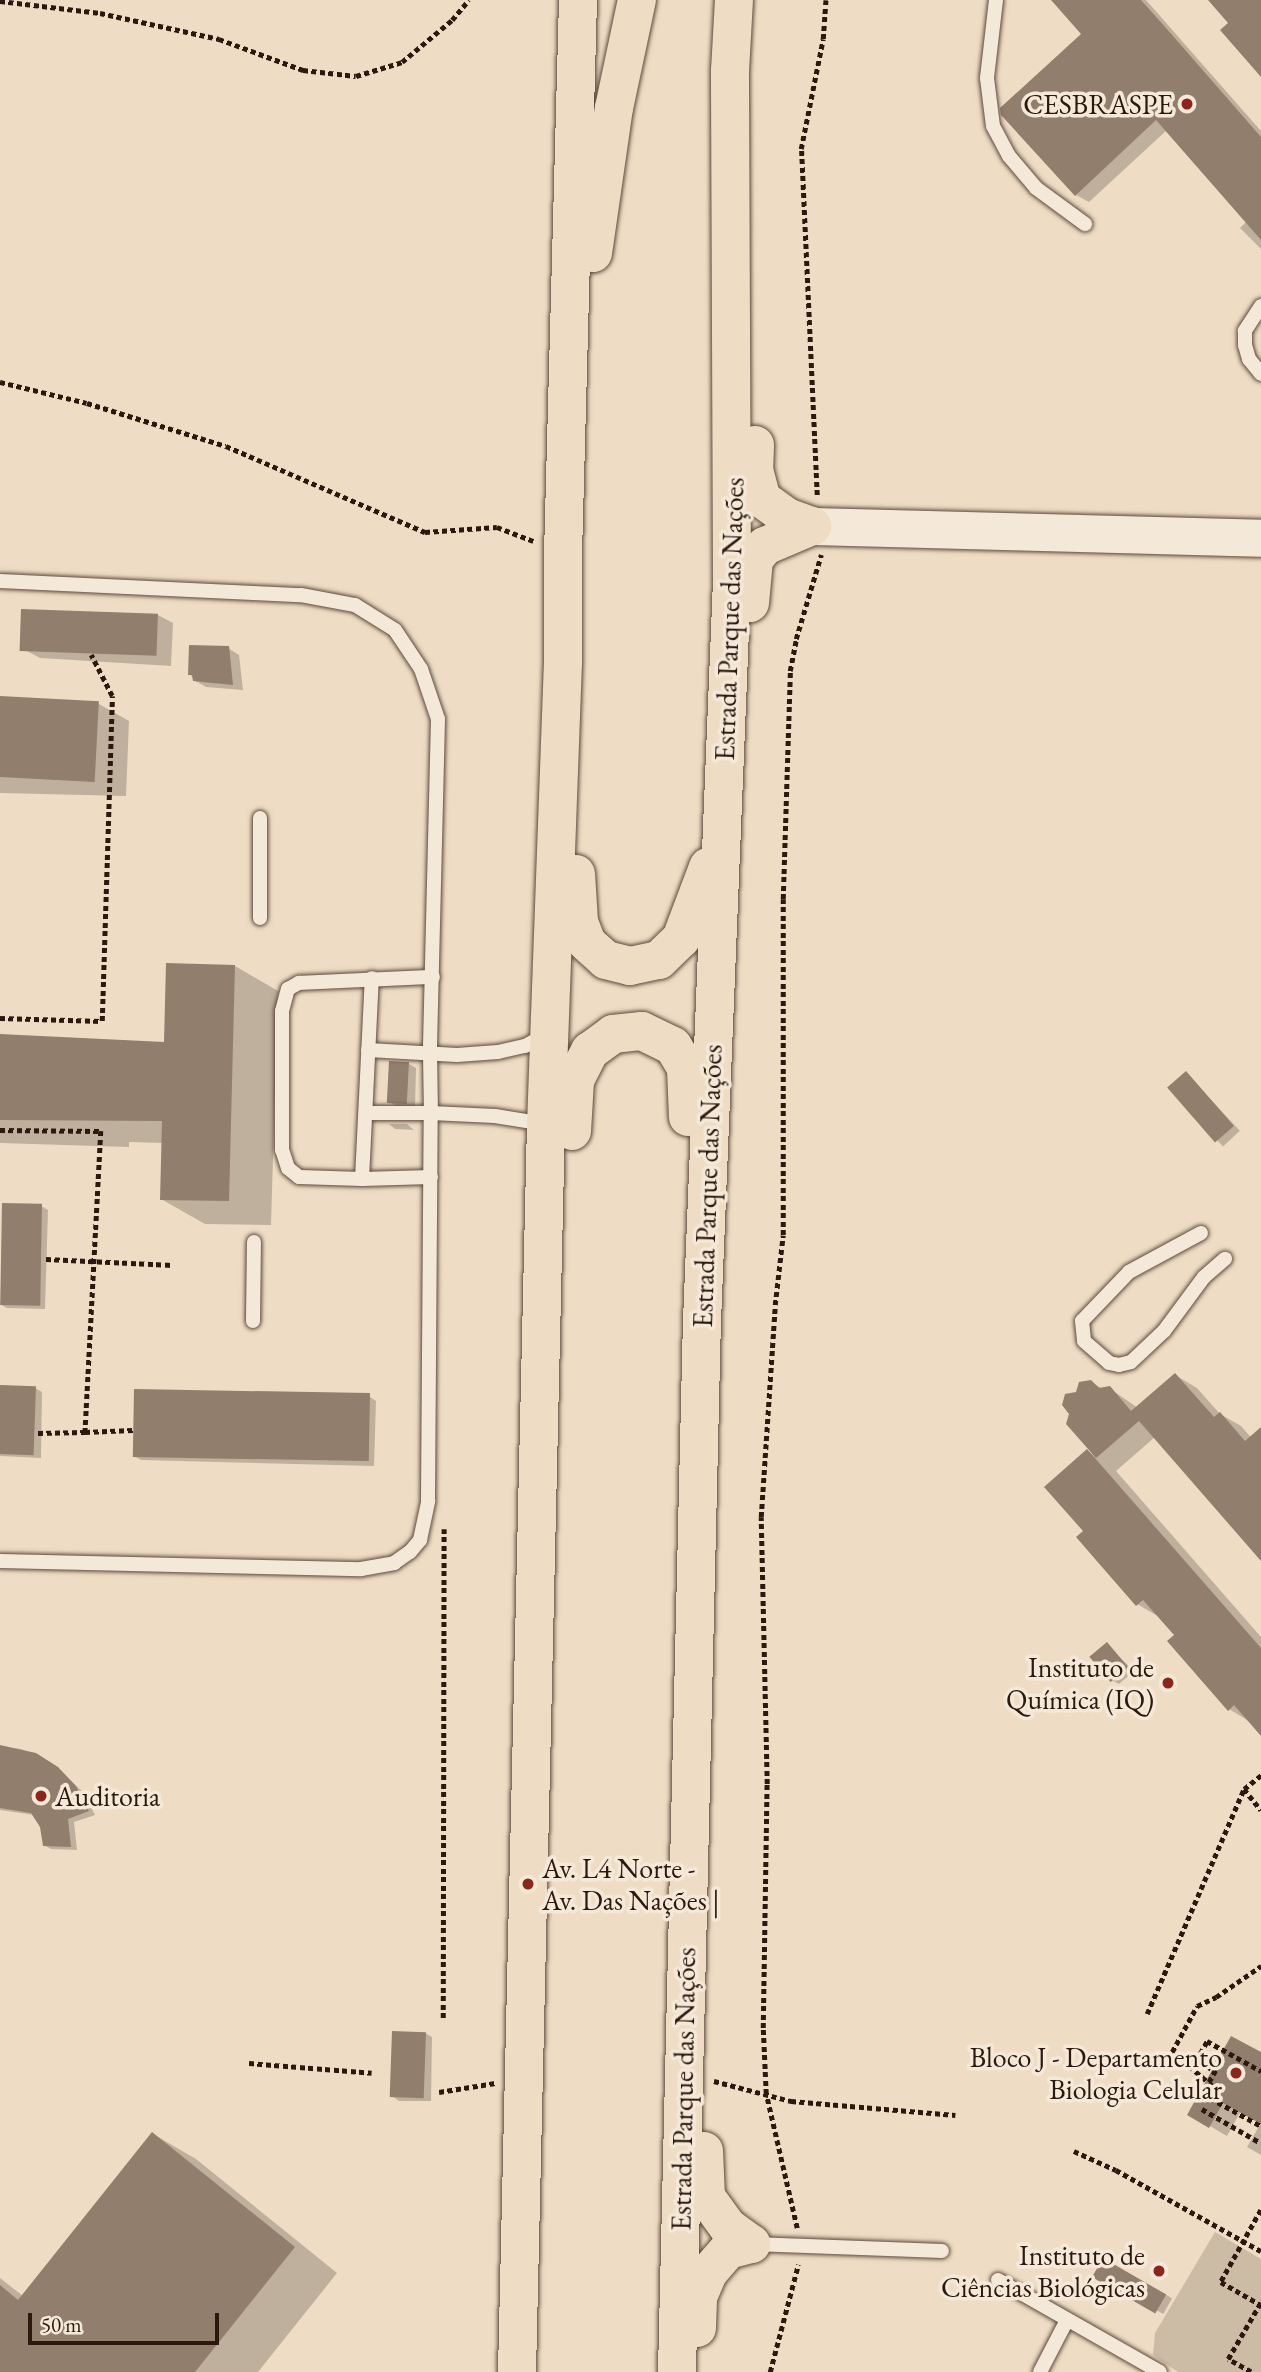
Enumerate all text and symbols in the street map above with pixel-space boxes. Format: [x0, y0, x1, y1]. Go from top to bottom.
place label: CESBRASPE [1023, 87, 1173, 121]
marker: CESBRASPE [1179, 96, 1195, 112]
street label: Estrada Parque das Nações [707, 477, 751, 761]
street label: Estrada Parque das Nações [685, 1044, 729, 1328]
place label: Instituto de Química (IQ) [1006, 1650, 1154, 1716]
marker: Instituto de Química (IQ) [1160, 1675, 1176, 1691]
place label: Auditoria [55, 1779, 160, 1813]
marker: Auditoria [33, 1788, 49, 1804]
place label: Av. L4 Norte - Av. Das Nações | [542, 1851, 720, 1917]
marker: Av. L4 Norte - Av. Das Nações | [520, 1876, 536, 1892]
street label: Estrada Parque das Nações [664, 1947, 702, 2231]
place label: Bloco J - Departamento Biologia Celular [970, 2040, 1222, 2106]
marker: Bloco J - Departamento Biologia Celular [1228, 2065, 1244, 2081]
place label: Instituto de Ciências Biológicas [941, 2238, 1145, 2304]
marker: Instituto de Ciências Biológicas [1151, 2263, 1167, 2279]
scale bar [32, 2298, 222, 2342]
text: 50 m [41, 2311, 82, 2338]

